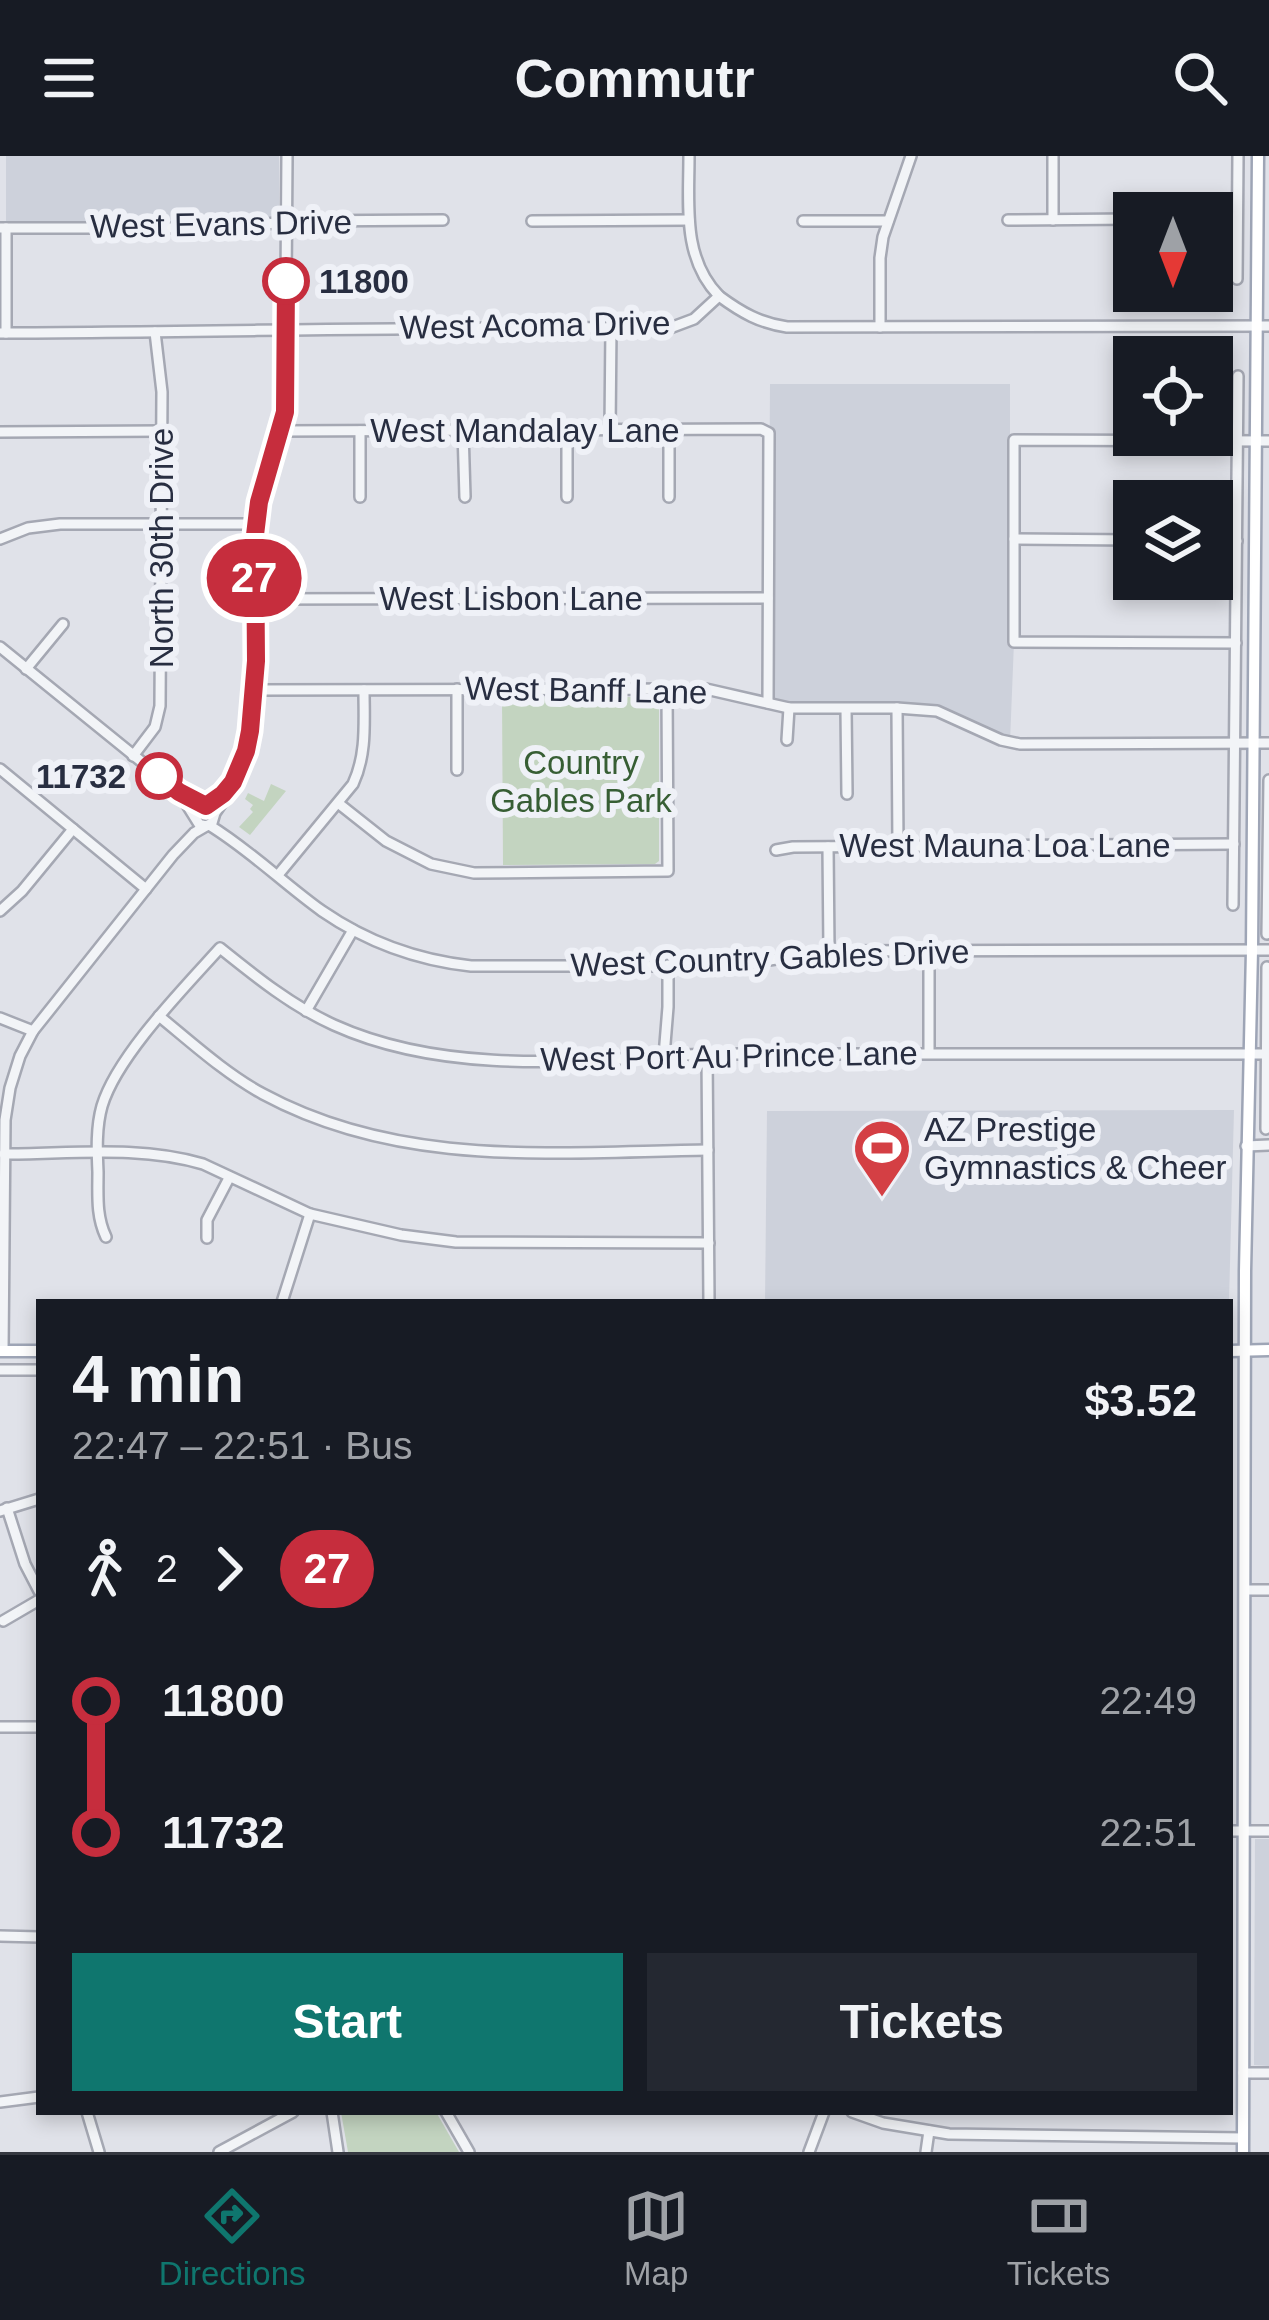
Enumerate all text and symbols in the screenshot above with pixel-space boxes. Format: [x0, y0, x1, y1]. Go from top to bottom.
icon: menu [36, 45, 102, 111]
icon: search [1167, 45, 1233, 111]
text: Commutr [515, 48, 755, 108]
north arrow [1113, 192, 1233, 312]
map controls [1113, 192, 1233, 600]
street label: West Evans Drive [90, 203, 352, 245]
marker: 11800 [264, 259, 308, 303]
place label: 11800 [319, 263, 409, 300]
street label: West Acoma Drive [399, 304, 671, 346]
button: locate [1113, 336, 1233, 456]
street label: West Mandalay Lane [370, 412, 680, 449]
street label: North 30th Drive [143, 428, 180, 668]
button: layers [1113, 480, 1233, 600]
line badge: 27 [200, 539, 308, 617]
text: 27 [231, 554, 277, 601]
street label: West Lisbon Lane [379, 580, 643, 617]
street label: West Banff Lane [464, 669, 708, 711]
park label: Country Gables Park [490, 744, 672, 819]
marker: 11732 [137, 754, 181, 798]
place label: 11732 [36, 758, 126, 795]
street label: West Mauna Loa Lane [839, 827, 1171, 864]
street label: West Country Gables Drive [570, 933, 970, 983]
street label: West Port Au Prince Lane [540, 1034, 918, 1078]
place label: AZ Prestige Gymnastics & Cheer [924, 1111, 1227, 1186]
sports icon: AZ Prestige Gymnastics & Cheer [851, 1117, 913, 1199]
text: 4 min [72, 1342, 244, 1416]
text: $3.52 [1084, 1375, 1197, 1426]
text: 22:47 – 22:51 · Bus [72, 1424, 412, 1467]
icon: walk [72, 1536, 138, 1602]
icon: forward [196, 1536, 262, 1602]
text: 27 [304, 1545, 350, 1592]
text: 2 [156, 1547, 178, 1590]
text: 11800 [162, 1675, 285, 1726]
text: 22:49 [1099, 1679, 1197, 1722]
text: 11732 [162, 1807, 285, 1858]
text: 22:51 [1099, 1811, 1197, 1854]
button: Start [72, 1953, 623, 2091]
button: Tickets [647, 1953, 1197, 2091]
tab: Directions [159, 2183, 306, 2293]
tab: Map [623, 2183, 689, 2293]
tab: Tickets [1007, 2183, 1110, 2293]

